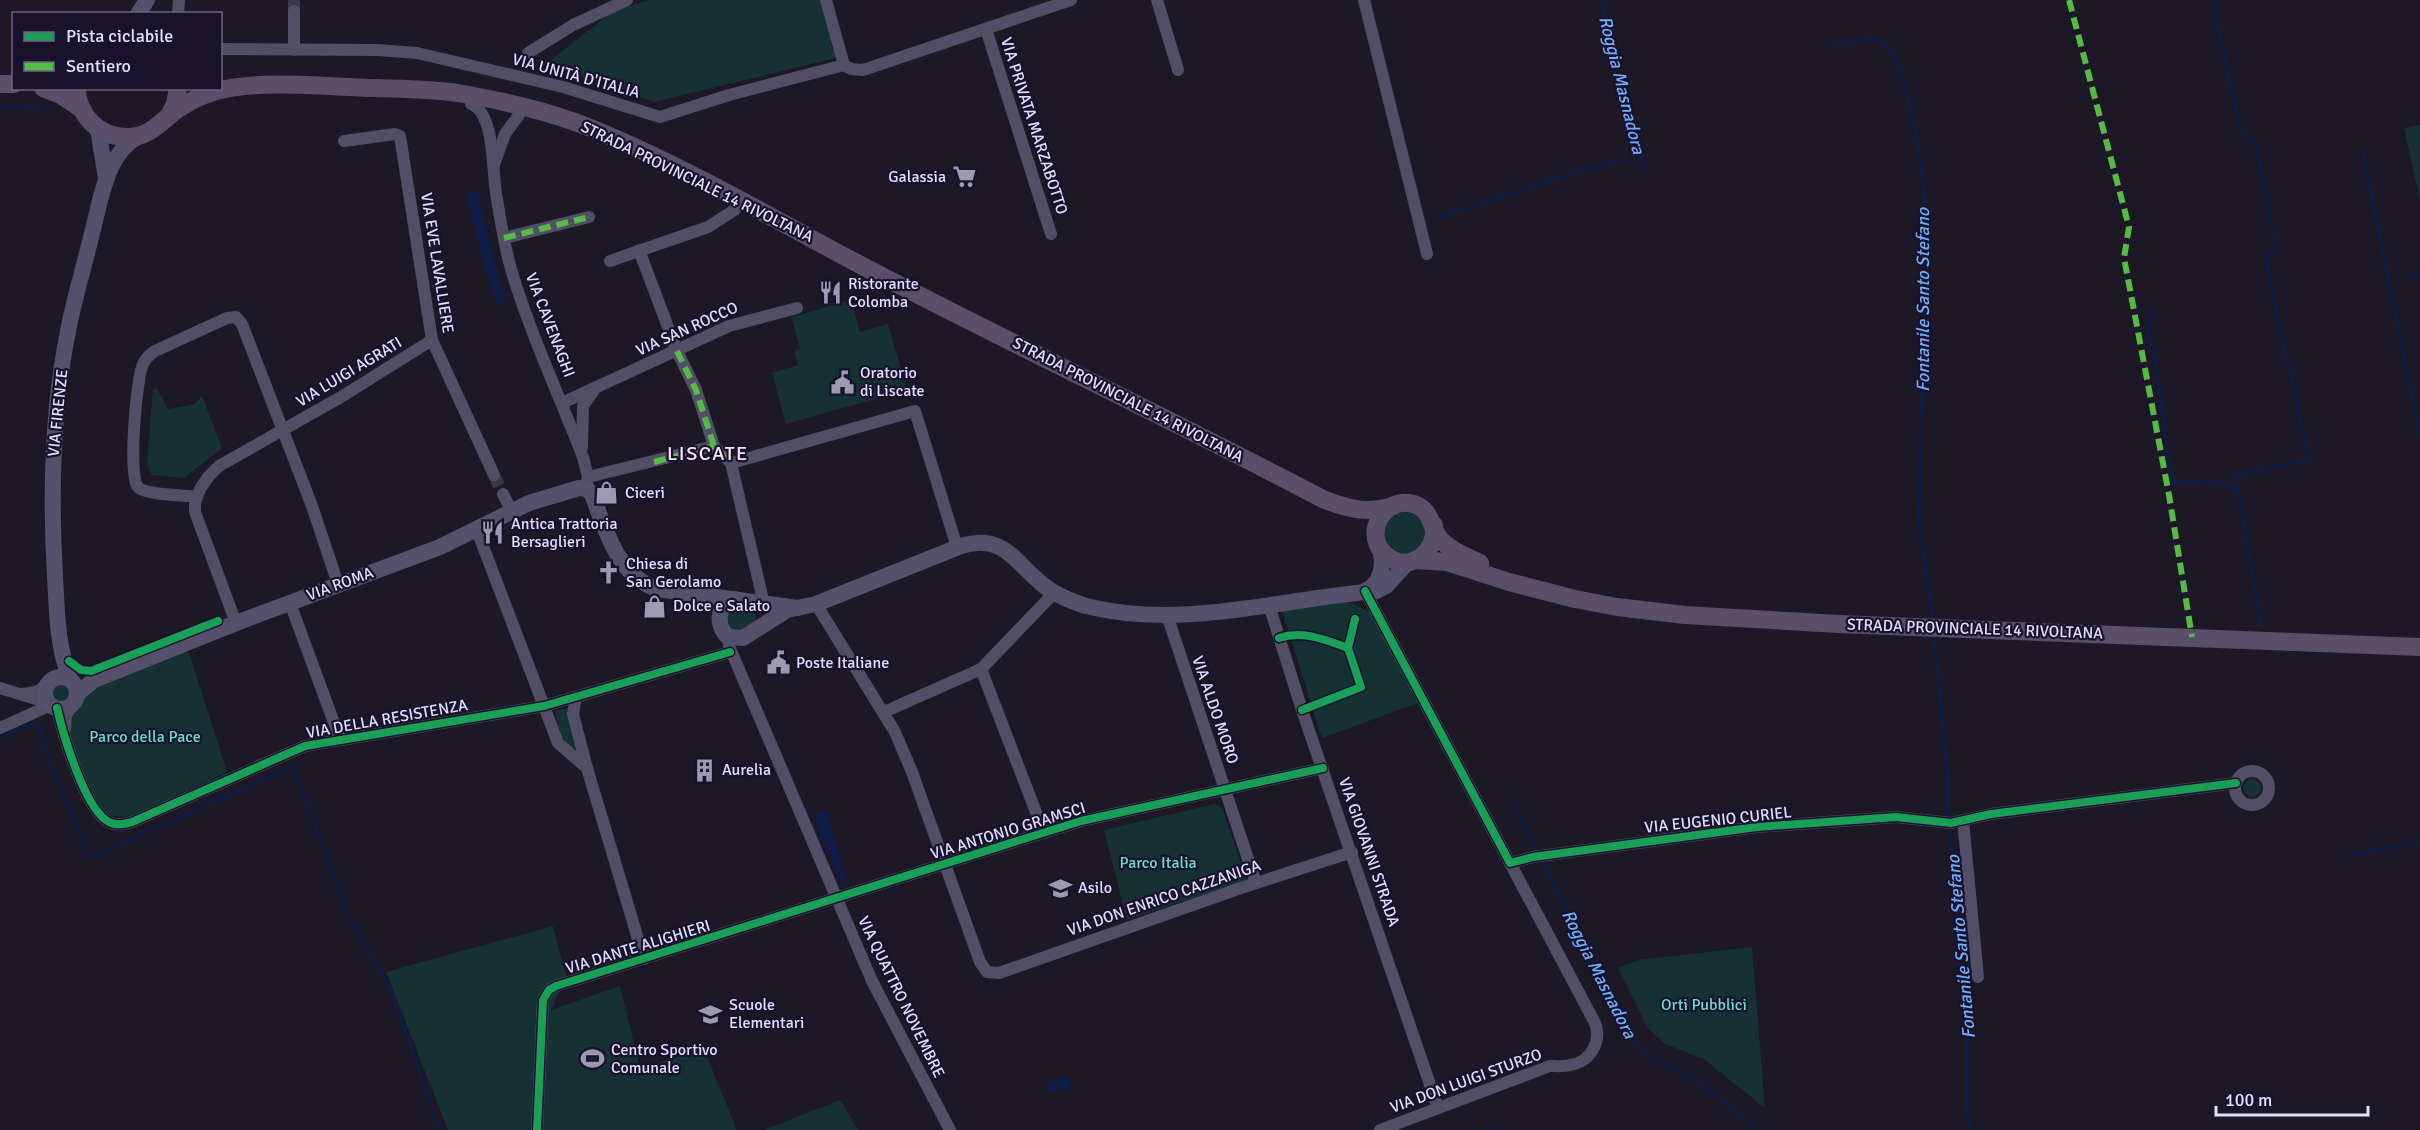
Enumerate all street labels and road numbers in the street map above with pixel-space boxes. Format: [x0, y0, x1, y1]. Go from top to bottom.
street label: VIA PRIVATA MARZABOTTO [996, 35, 1072, 217]
street label: VIA UNITÀ D'ITALIA [510, 49, 642, 103]
street label: STRADA PROVINCIALE 14 RIVOLTANA [577, 117, 817, 247]
street label: VIA EVE LAVALLIERE [416, 191, 458, 335]
street label: VIA CAVENAGHI [521, 270, 579, 380]
street label: VIA SAN ROCCO [633, 298, 741, 360]
street label: VIA LUIGI AGRATI [292, 333, 406, 411]
street label: STRADA PROVINCIALE 14 RIVOLTANA [1009, 333, 1247, 467]
street label: VIA FIRENZE [43, 368, 73, 458]
street label: VIA ROMA [304, 563, 376, 605]
street label: STRADA PROVINCIALE 14 RIVOLTANA [1847, 615, 2104, 643]
street label: VIA ALDO MORO [1187, 653, 1243, 767]
street label: VIA DELLA RESISTENZA [305, 695, 469, 743]
street label: VIA GIOVANNI STRADA [1334, 775, 1404, 929]
street label: VIA ANTONIO GRAMSCI [928, 798, 1088, 864]
street label: VIA EUGENIO CURIEL [1644, 802, 1792, 838]
street label: VIA DON ENRICO CAZZANIGA [1065, 855, 1263, 941]
street label: VIA QUATTRO NOVEMBRE [853, 913, 949, 1081]
street label: VIA DANTE ALIGHIERI [563, 915, 713, 979]
street label: VIA DON LUIGI STURZO [1387, 1044, 1545, 1118]

